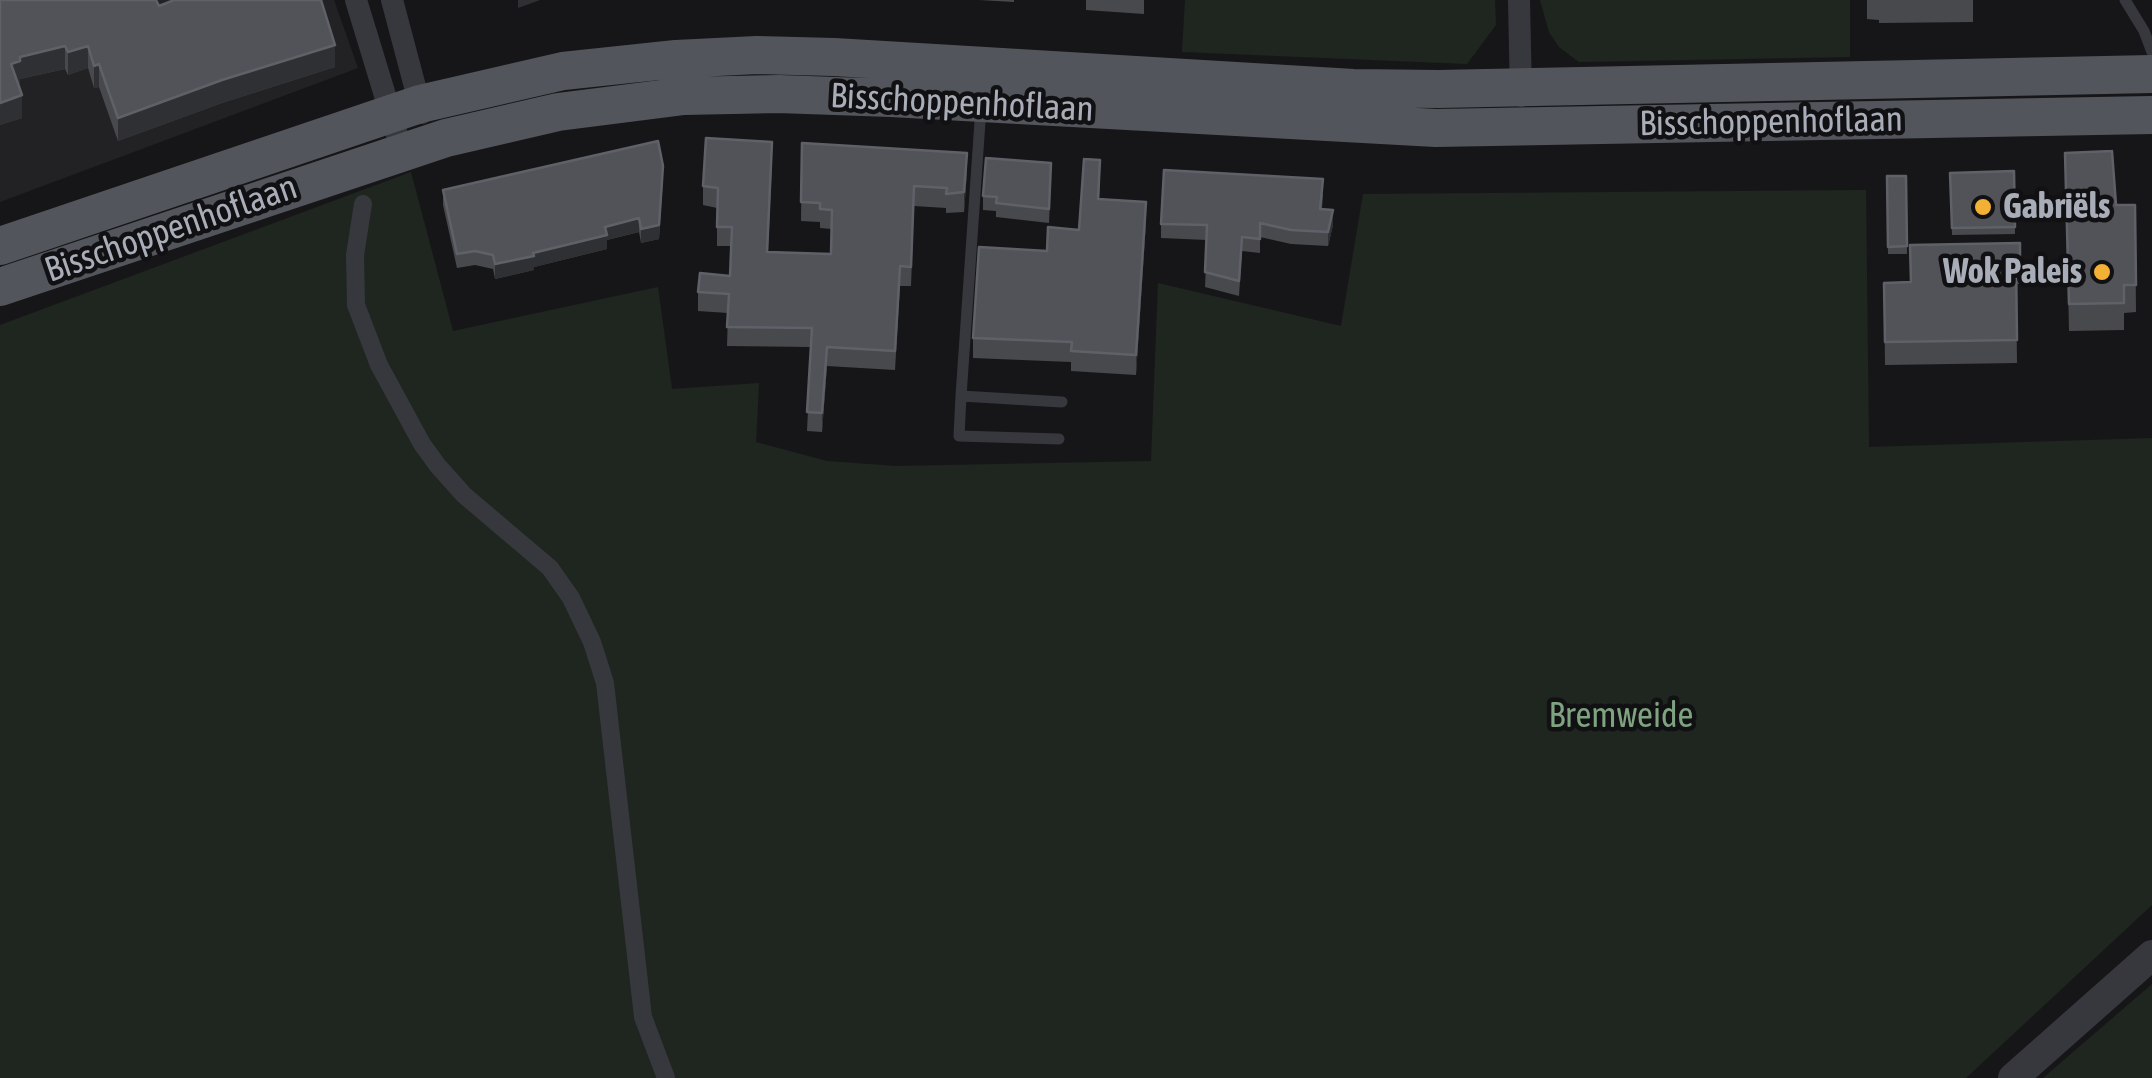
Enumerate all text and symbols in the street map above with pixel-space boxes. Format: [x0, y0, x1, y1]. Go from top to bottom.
street label: Bisschoppenhoflaan [829, 75, 1095, 131]
street label: Bisschoppenhoflaan [1639, 99, 1903, 145]
street label: Bisschoppenhoflaan [40, 166, 302, 292]
place label: Gabriëls [2003, 186, 2110, 228]
marker: Gabriëls [1972, 196, 1994, 218]
place label: Wok Paleis [1943, 251, 2082, 293]
marker: Wok Paleis [2091, 261, 2113, 283]
park label: Bremweide [1549, 695, 1693, 737]

